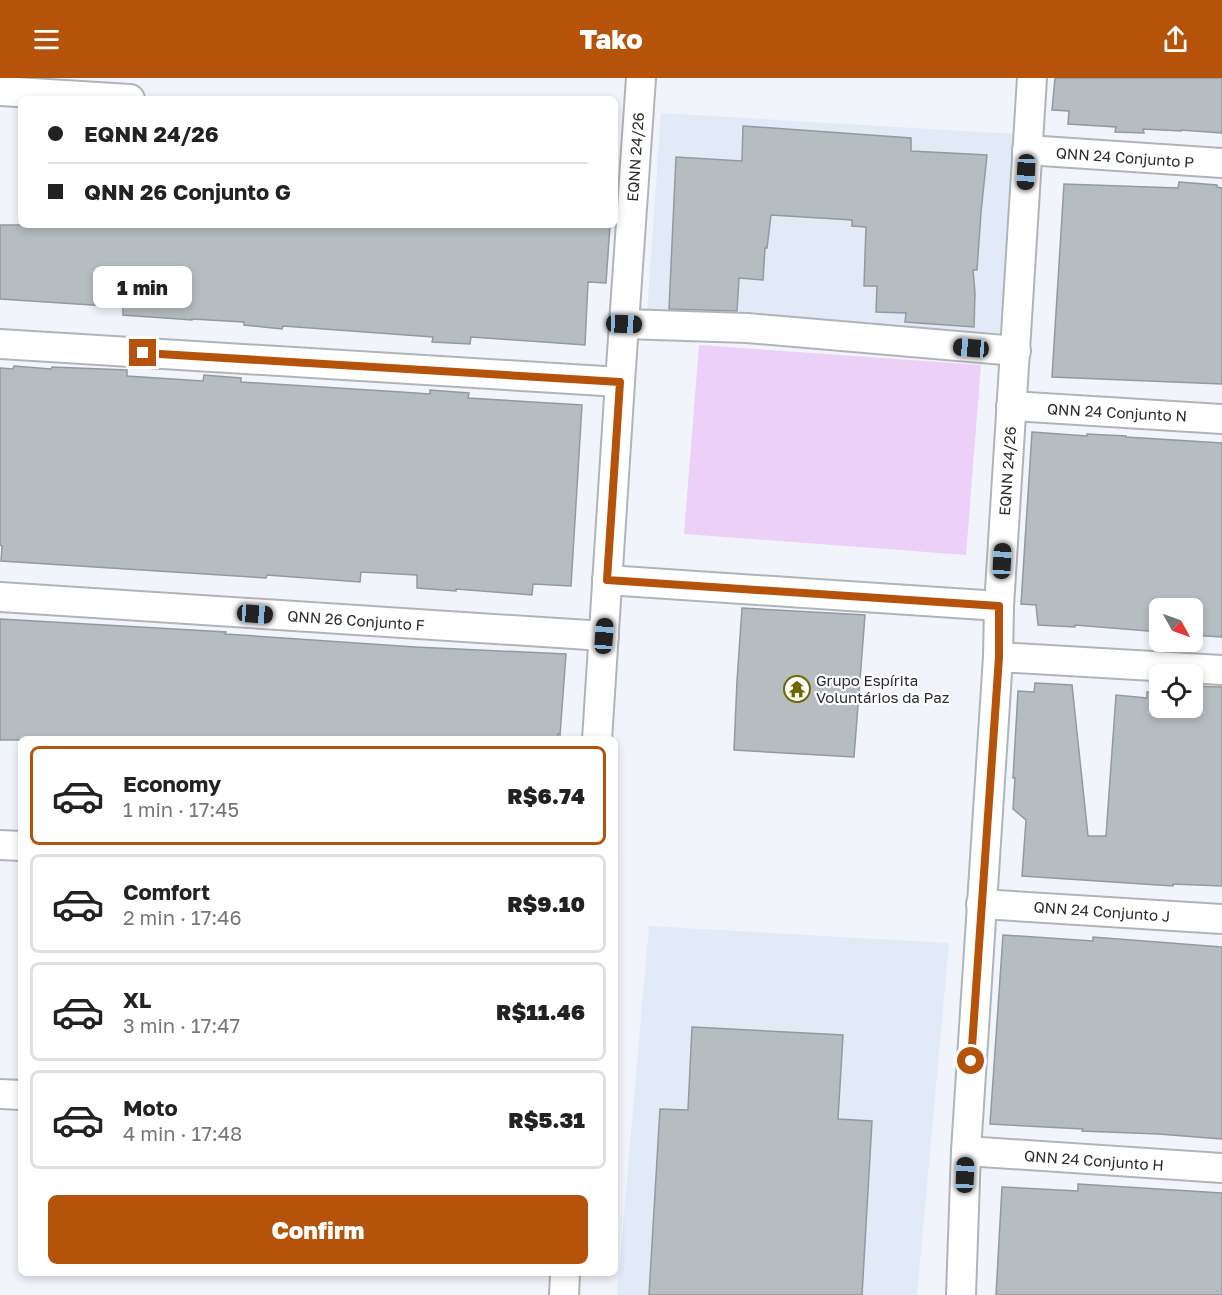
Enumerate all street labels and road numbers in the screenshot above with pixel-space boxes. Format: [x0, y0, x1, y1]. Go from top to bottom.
street label: EQNN 24/26 [623, 112, 647, 202]
street label: QNN 24 Conjunto P [1055, 143, 1195, 171]
street label: QNN 24 Conjunto N [1047, 399, 1187, 425]
street label: EQNN 24/26 [995, 426, 1019, 516]
street label: QNN 26 Conjunto F [287, 606, 425, 634]
street label: QNN 24 Conjunto J [1033, 897, 1171, 925]
street label: QNN 24 Conjunto H [1024, 1146, 1164, 1174]

